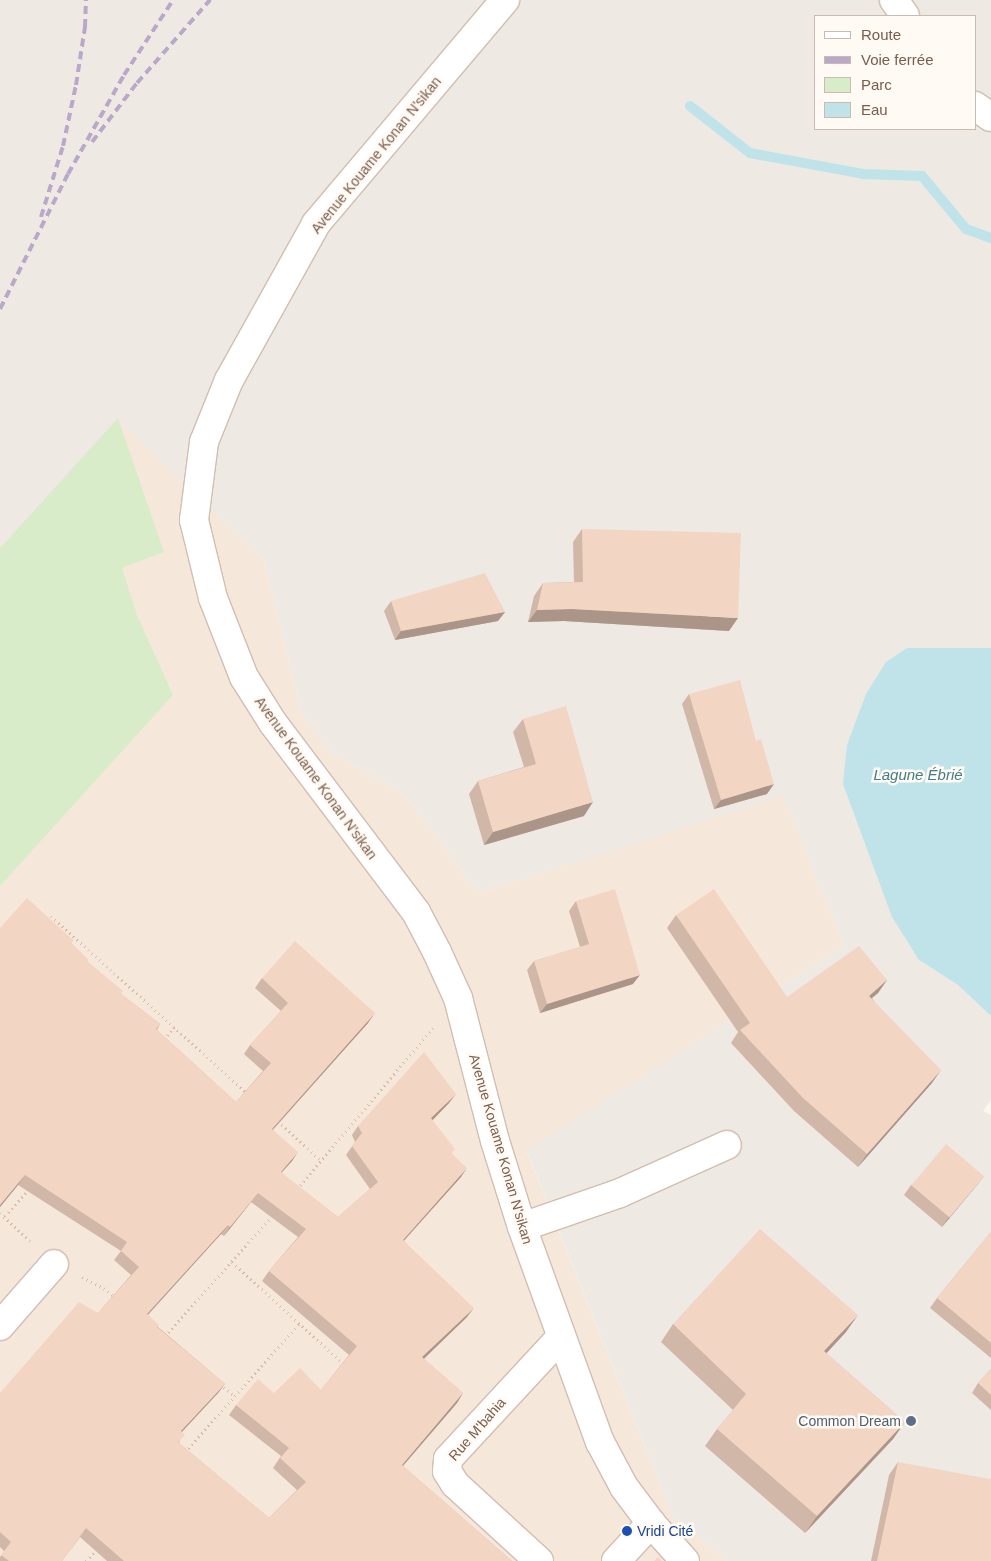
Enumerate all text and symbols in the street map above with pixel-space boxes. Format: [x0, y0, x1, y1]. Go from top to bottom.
legend [814, 15, 976, 130]
text: Route [861, 26, 901, 43]
text: Voie ferrée [861, 51, 934, 68]
street label: Avenue Kouame Konan N'sikan [307, 73, 445, 237]
text: Parc [861, 76, 892, 93]
text: Eau [861, 101, 888, 118]
street label: Avenue Kouame Konan N'sikan [251, 693, 381, 863]
water label: Lagune Ébrié [873, 766, 963, 784]
street label: Avenue Kouame Konan N'sikan [466, 1052, 536, 1246]
street label: Rue M'bahia [445, 1394, 509, 1464]
place label: Common Dream [798, 1413, 901, 1429]
marker: Common Dream [905, 1415, 917, 1427]
place label: Vridi Cité [637, 1523, 693, 1539]
marker: Vridi Cité [621, 1525, 633, 1537]

